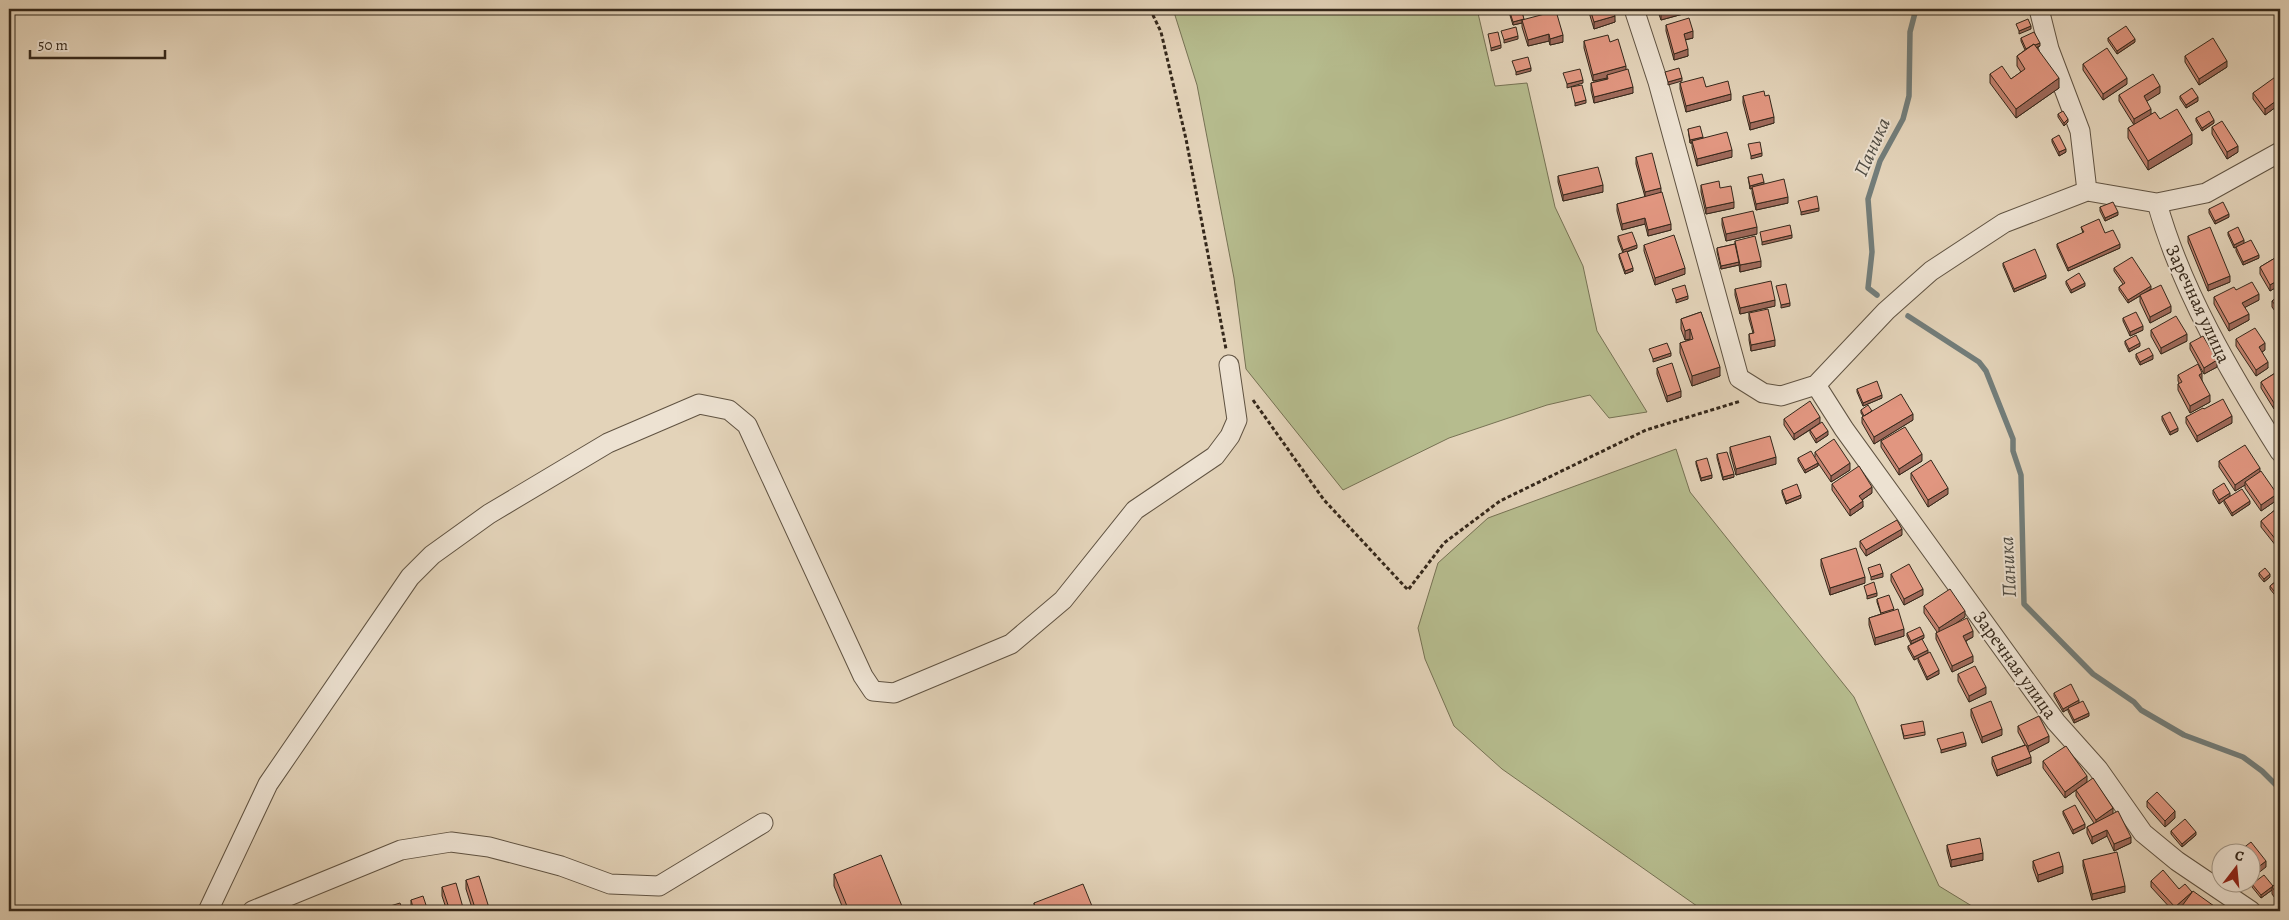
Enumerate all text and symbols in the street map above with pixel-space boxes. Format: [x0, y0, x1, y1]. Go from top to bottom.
scale bar [30, 28, 165, 60]
text: 50 m [38, 35, 68, 55]
water label: Паника [1847, 113, 1897, 181]
street label: Заречная улица [2159, 241, 2237, 368]
water label: Паника [1993, 536, 2023, 598]
street label: Заречная улица [1967, 606, 2063, 725]
north arrow [2212, 842, 2262, 892]
text: С [2233, 846, 2247, 866]

